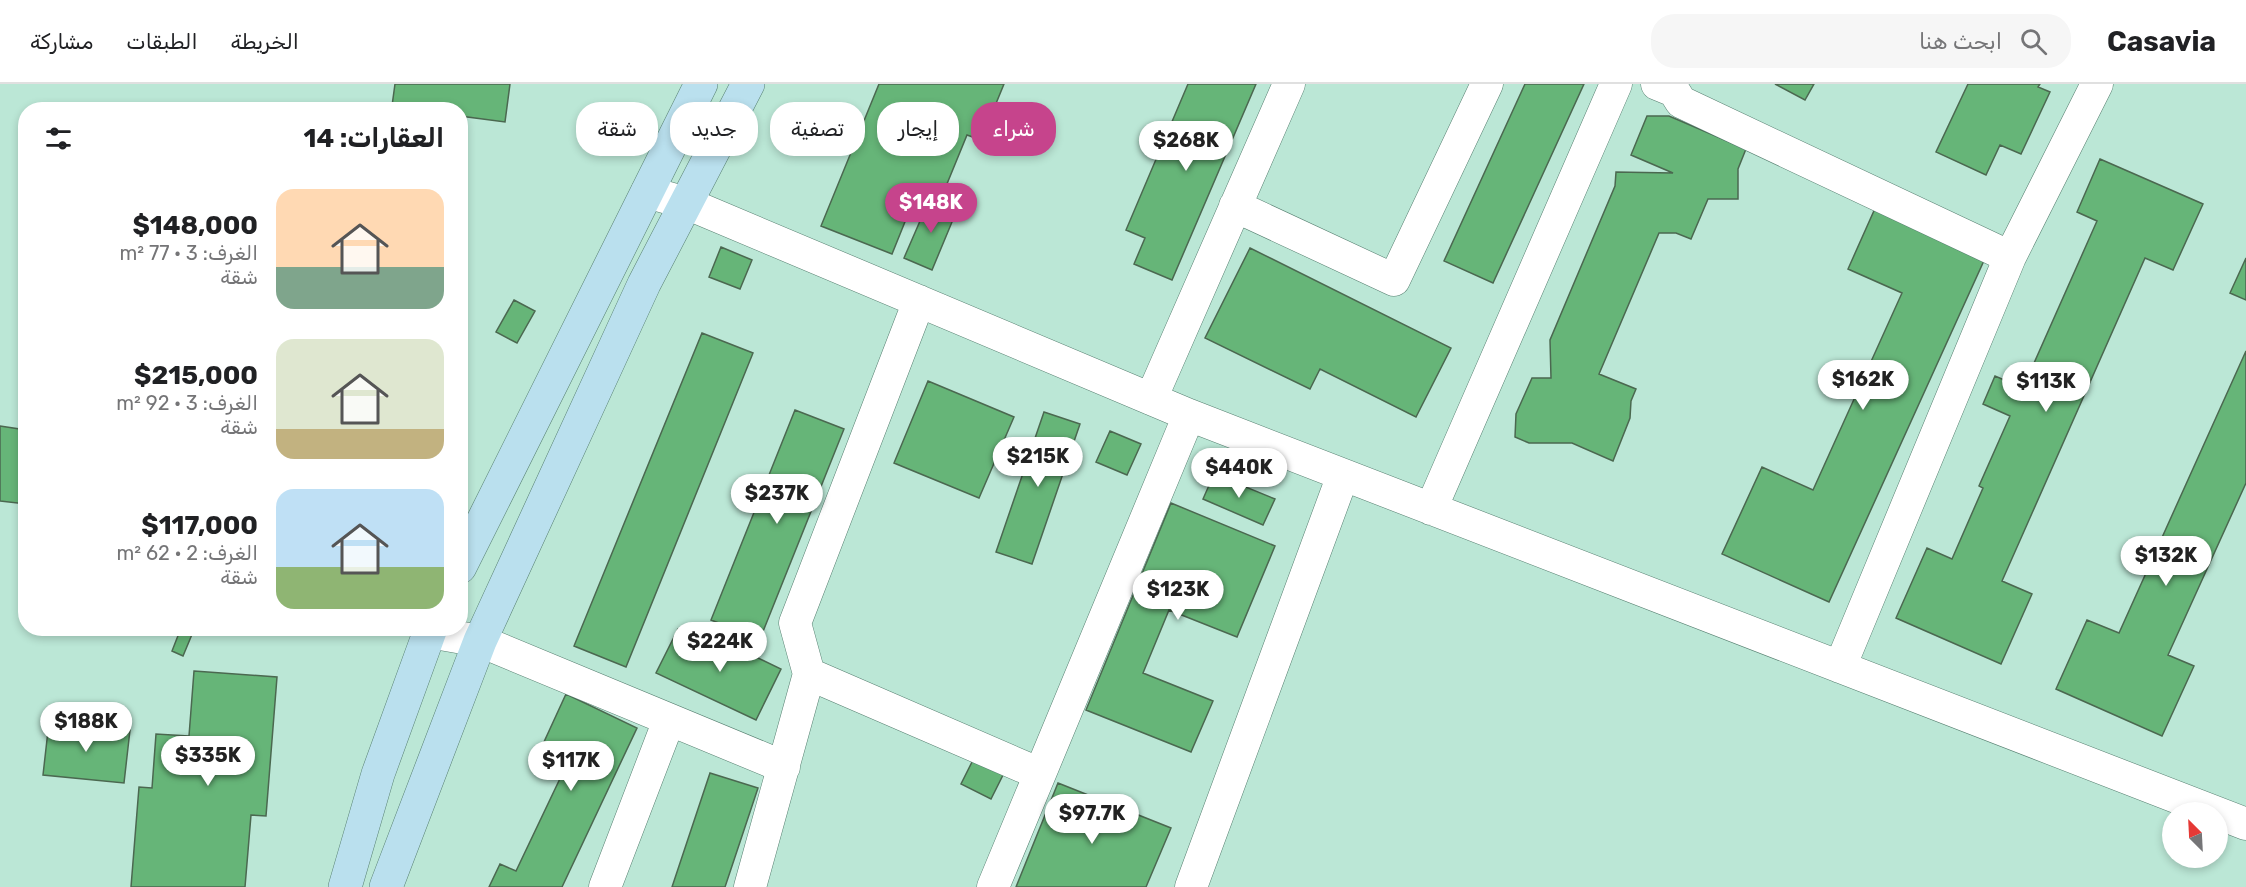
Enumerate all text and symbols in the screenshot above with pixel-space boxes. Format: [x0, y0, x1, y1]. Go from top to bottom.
search box [1651, 14, 2071, 68]
icon: search [2017, 25, 2050, 58]
text: Casavia [2107, 25, 2216, 58]
text: ابحث هنا [1919, 28, 2002, 55]
text: مشاركة [30, 29, 93, 54]
text: الطبقات [126, 29, 198, 54]
text: الخريطة [231, 29, 299, 54]
chip: شقة [576, 102, 658, 156]
chip: جديد [670, 102, 758, 156]
chip: تصفية [770, 102, 865, 156]
chip: إيجار [877, 102, 959, 156]
chip: شراء [971, 102, 1056, 156]
pin: $268K [1144, 121, 1228, 172]
icon: filters [42, 122, 75, 155]
text: العقارات: 14 [304, 123, 444, 154]
text: $268K [1153, 128, 1219, 152]
pin: $148K [889, 183, 973, 234]
text: $148K [899, 190, 963, 214]
text: $148,000 [132, 210, 258, 241]
icon: home [324, 213, 396, 285]
text: الغرف: 3 · 77 m² [119, 241, 258, 265]
text: شقة [220, 265, 258, 289]
text: $215,000 [134, 360, 258, 391]
pin: $162K [1821, 360, 1905, 411]
pin: $113K [2004, 362, 2088, 413]
icon: home [324, 363, 396, 435]
text: $162K [1832, 367, 1894, 391]
text: $113K [2016, 369, 2076, 393]
text: الغرف: 3 · 92 m² [116, 391, 258, 415]
text: شقة [220, 415, 258, 439]
pin: $215K [996, 437, 1080, 488]
text: $215K [1007, 444, 1069, 468]
pin: $440K [1197, 448, 1281, 499]
text: $440K [1205, 455, 1273, 479]
pin: $237K [735, 474, 819, 525]
text: $237K [745, 481, 809, 505]
text: $117,000 [141, 510, 258, 541]
icon: home [324, 513, 396, 585]
pin: $132K [2124, 536, 2208, 587]
text: الغرف: 2 · 62 m² [116, 541, 258, 565]
text: $132K [2135, 543, 2197, 567]
text: شقة [220, 565, 258, 589]
pin: $123K [1136, 570, 1220, 621]
text: $123K [1147, 577, 1209, 601]
pin: $224K [678, 622, 762, 673]
text: $224K [687, 629, 753, 653]
pin: $188K [44, 702, 128, 753]
text: $188K [54, 709, 118, 733]
pin: $335K [166, 736, 250, 787]
pin: $117K [529, 741, 613, 792]
text: $335K [175, 743, 241, 767]
text: $117K [542, 748, 600, 772]
pin: $97.7K [1043, 794, 1141, 845]
text: $97.7K [1059, 801, 1125, 825]
north arrow [2162, 802, 2228, 868]
map controls [2162, 802, 2228, 868]

